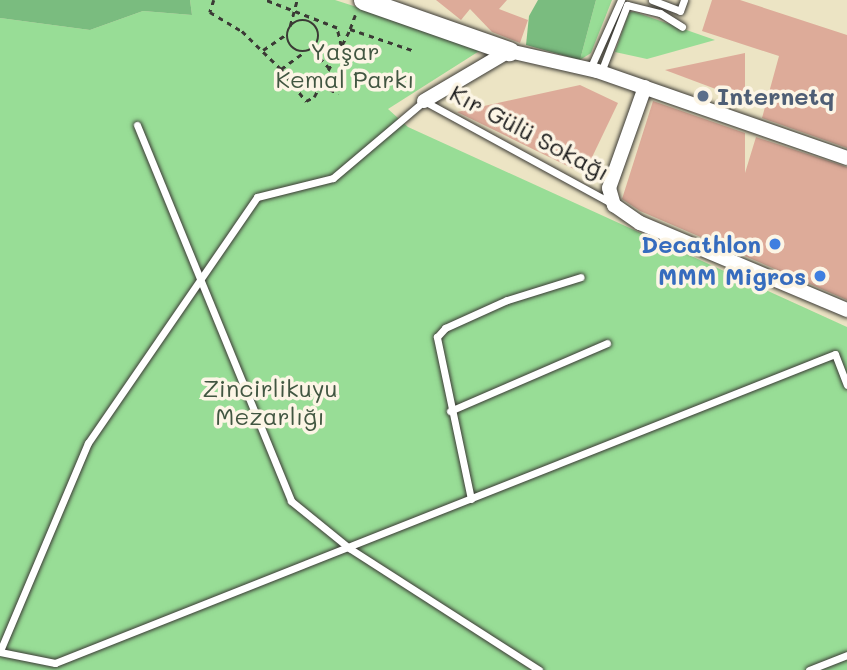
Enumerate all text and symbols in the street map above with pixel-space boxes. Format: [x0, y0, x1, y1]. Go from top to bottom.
park label: Yaşar Kemal Parkı [275, 37, 415, 93]
street label: Kır Gülü Sokağı [445, 78, 615, 186]
place label: Internetq [717, 82, 835, 110]
marker: Internetq [695, 88, 711, 104]
place label: Decathlon [641, 230, 761, 258]
marker: Decathlon [767, 236, 783, 252]
place label: MMM Migros [658, 262, 806, 290]
marker: MMM Migros [812, 268, 828, 284]
park label: Zincirlikuyu Mezarlığı [202, 374, 338, 430]

